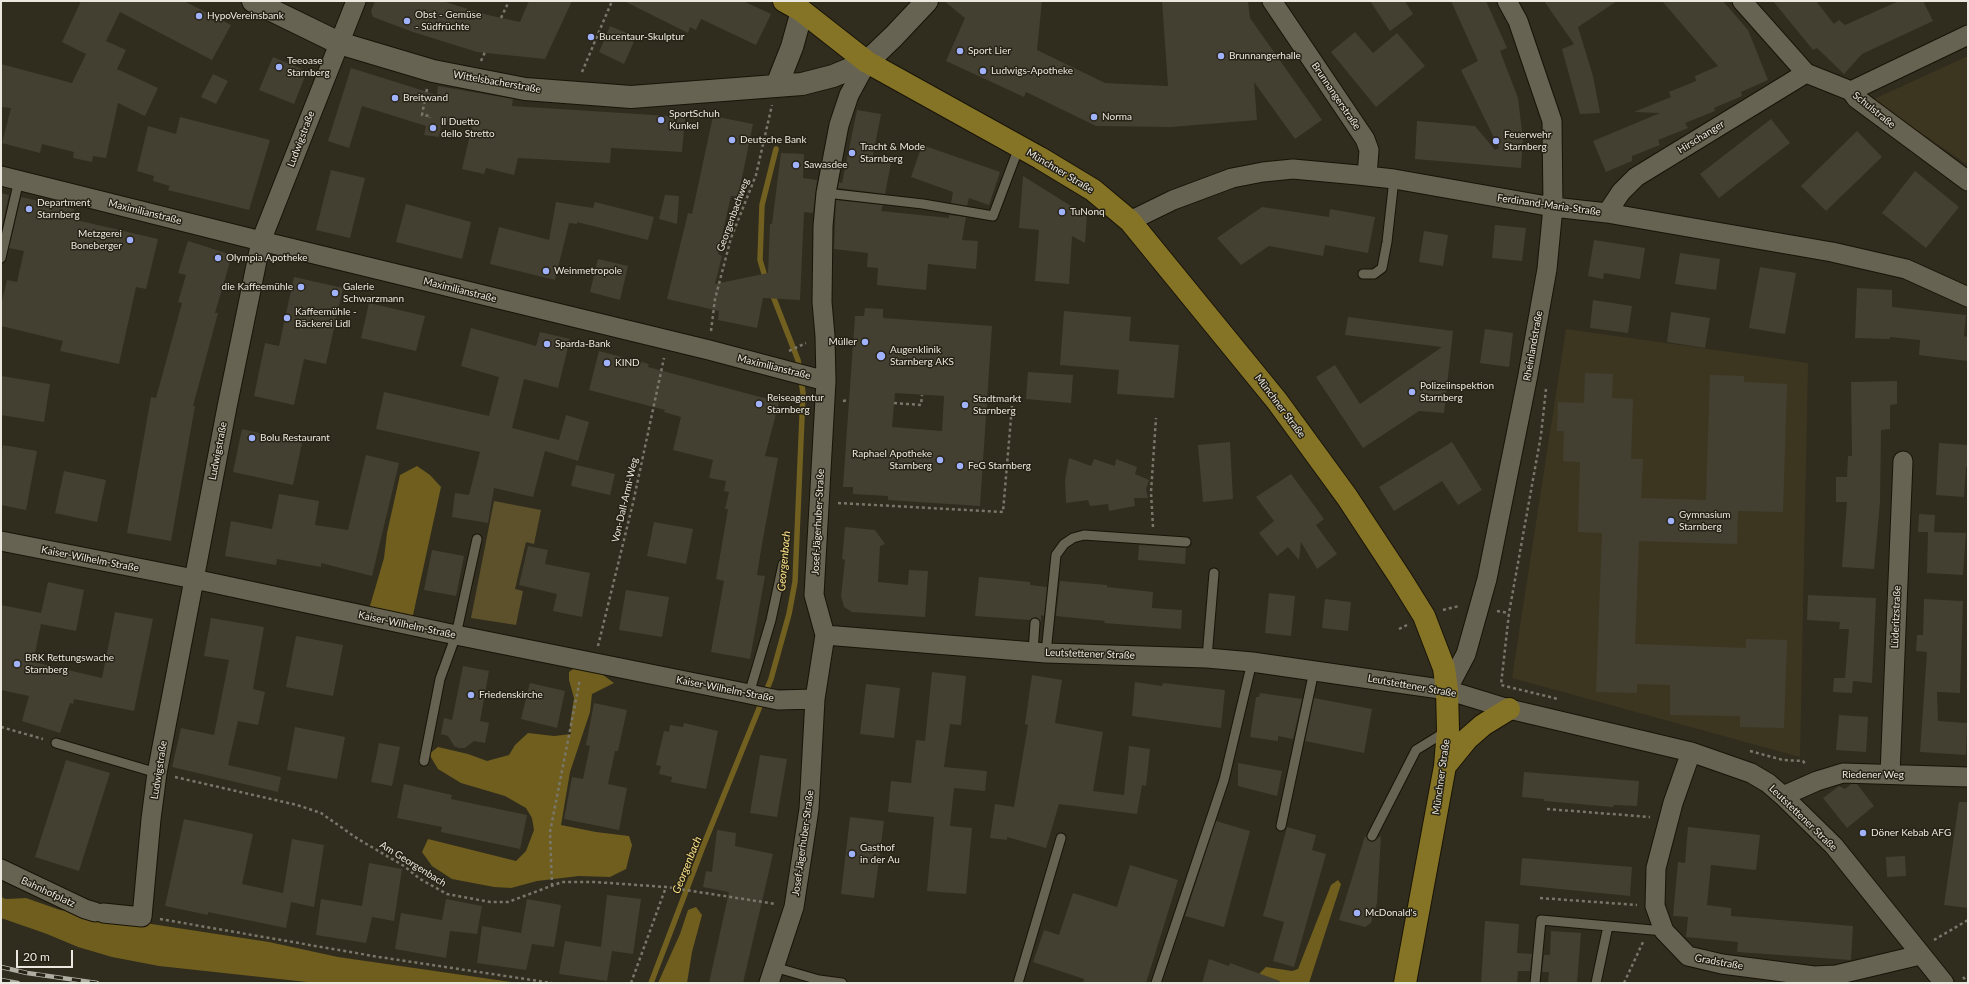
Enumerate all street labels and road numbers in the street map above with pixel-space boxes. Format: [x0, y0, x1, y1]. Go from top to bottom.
street label: Brunnangerstraße [1309, 60, 1363, 132]
street label: Wittelsbacherstraße [452, 68, 542, 96]
street label: Schulstraße [1850, 89, 1898, 131]
street label: Ludwigstraße [285, 109, 317, 169]
street label: Hirschanger [1675, 118, 1727, 156]
street label: Münchner Straße [1024, 146, 1096, 196]
street label: Georgenbachweg [714, 177, 752, 253]
street label: Ferdinand-Maria-Straße [1496, 192, 1602, 218]
street label: Maximilianstraße [107, 197, 183, 227]
street label: Maximilianstraße [422, 275, 498, 305]
street label: Rheinlandstraße [1521, 310, 1545, 382]
street label: Maximilianstraße [736, 352, 812, 382]
street label: Münchner Straße [1252, 372, 1308, 440]
street label: Ludwigstraße [206, 421, 230, 481]
street label: Von-Dall-Armi-Weg [609, 456, 641, 544]
street label: Josef-Jägerhuber-Straße [809, 469, 827, 575]
street label: Kaiser-Wilhelm-Straße [40, 544, 140, 574]
street label: Lüderitzstraße [1889, 585, 1903, 649]
street label: Kaiser-Wilhelm-Straße [357, 609, 457, 641]
street label: Leutstettener Straße [1045, 646, 1135, 662]
street label: Leutstettener Straße [1367, 672, 1457, 700]
street label: Kaiser-Wilhelm-Straße [675, 674, 775, 704]
street label: Münchner Straße [1430, 738, 1452, 816]
street label: Ludwigstraße [148, 740, 170, 800]
street label: Riedener Weg [1842, 769, 1904, 781]
street label: Leutstettener Straße [1767, 782, 1839, 854]
street label: Josef-Jägerhuber-Straße [790, 789, 816, 897]
street label: Am Georgenbach [378, 839, 448, 889]
street label: Bahnhofplatz [19, 874, 77, 910]
street label: Gradstraße [1694, 952, 1744, 972]

